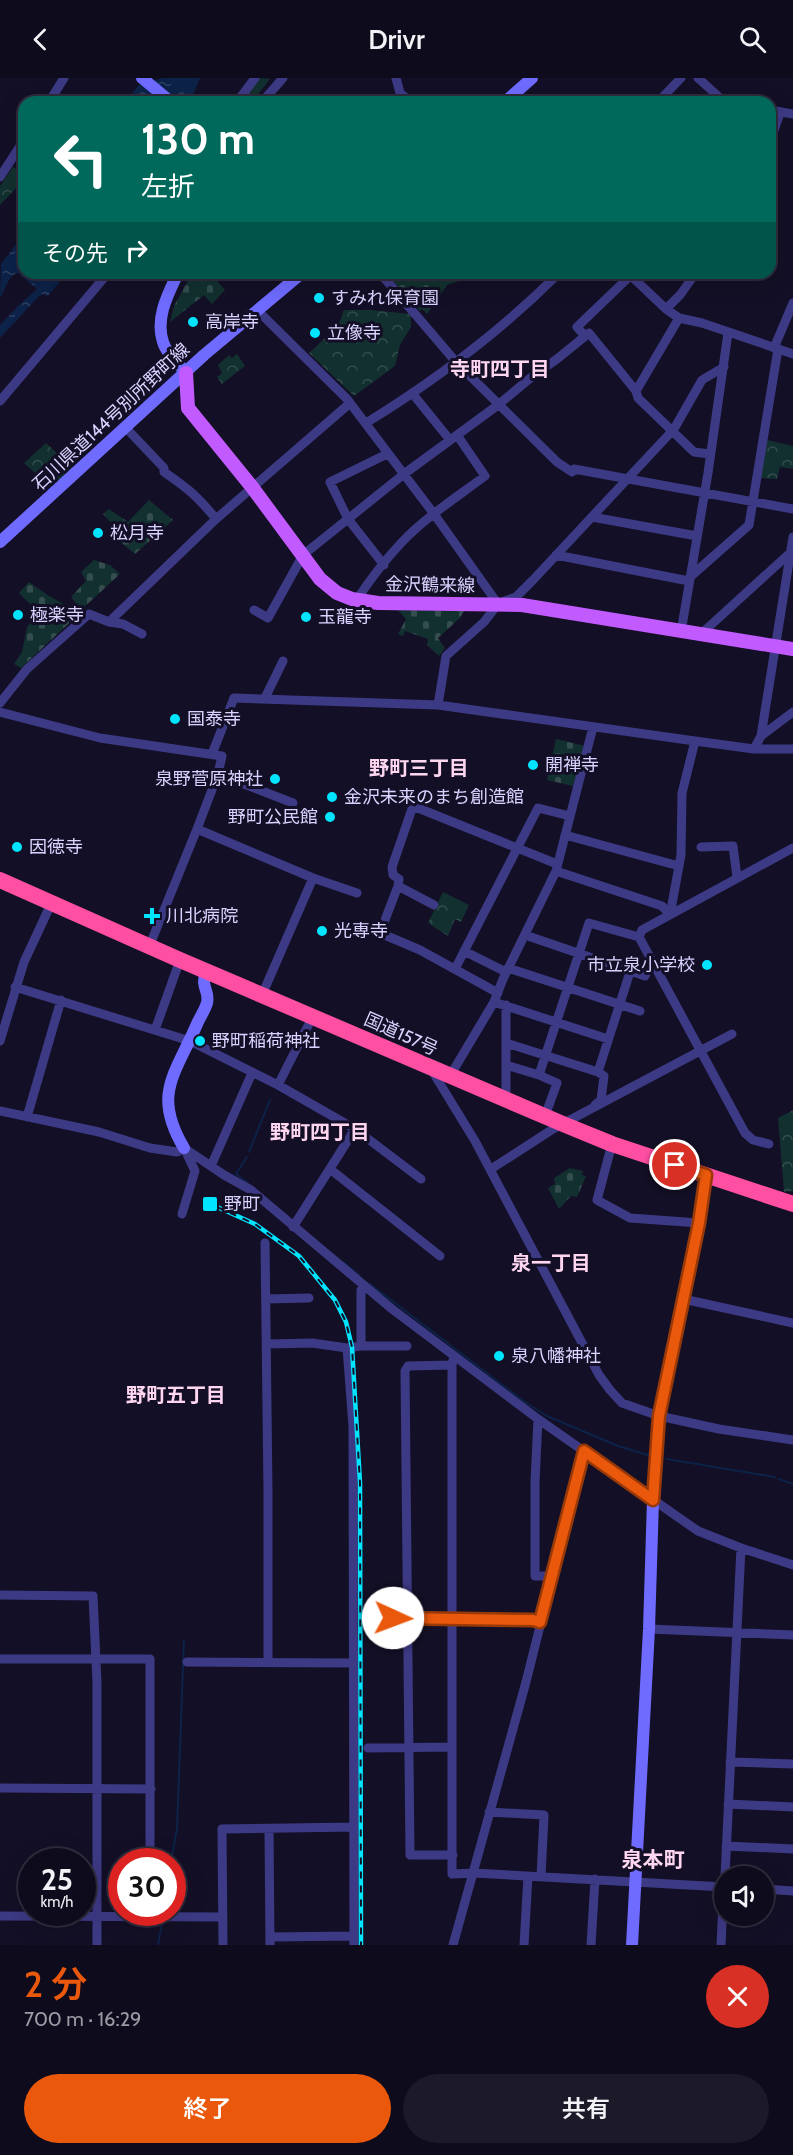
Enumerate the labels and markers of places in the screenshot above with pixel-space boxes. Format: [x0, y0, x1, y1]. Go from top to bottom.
place label: すみれ保育園 [331, 287, 439, 309]
marker: すみれ保育園 [312, 291, 326, 305]
place label: 高岸寺 [205, 311, 259, 333]
marker: 高岸寺 [186, 315, 200, 329]
place label: 立像寺 [327, 322, 381, 344]
marker: 立像寺 [308, 326, 322, 340]
place label: 松月寺 [110, 522, 164, 544]
marker: 松月寺 [91, 526, 105, 540]
place label: 極楽寺 [30, 604, 84, 626]
place label: 玉龍寺 [318, 606, 372, 628]
marker: 極楽寺 [11, 608, 25, 622]
marker: 玉龍寺 [299, 610, 313, 624]
place label: 国泰寺 [187, 708, 241, 730]
marker: 国泰寺 [168, 712, 182, 726]
place label: 開禅寺 [545, 754, 599, 776]
marker: 開禅寺 [526, 758, 540, 772]
place label: 泉野菅原神社 [155, 768, 263, 790]
marker: 泉野菅原神社 [268, 772, 282, 786]
place label: 金沢未来のまち創造館 [344, 786, 524, 808]
marker: 金沢未来のまち創造館 [325, 790, 339, 804]
place label: 野町公民館 [228, 806, 318, 828]
marker: 野町公民館 [323, 810, 337, 824]
place label: 因徳寺 [29, 836, 83, 858]
marker: 因徳寺 [10, 840, 24, 854]
place label: 川北病院 [166, 905, 238, 927]
marker: 川北病院 [143, 907, 161, 925]
place label: 光専寺 [334, 920, 388, 942]
marker: 光専寺 [315, 924, 329, 938]
place label: 市立泉小学校 [587, 954, 695, 976]
marker: 市立泉小学校 [700, 958, 714, 972]
place label: 野町稲荷神社 [212, 1030, 320, 1052]
marker: 野町稲荷神社 [193, 1034, 207, 1048]
pin [649, 1139, 700, 1190]
place label: 野町 [224, 1193, 260, 1215]
marker: 野町 [201, 1195, 219, 1213]
place label: 泉八幡神社 [511, 1345, 601, 1367]
marker: 泉八幡神社 [492, 1349, 506, 1363]

